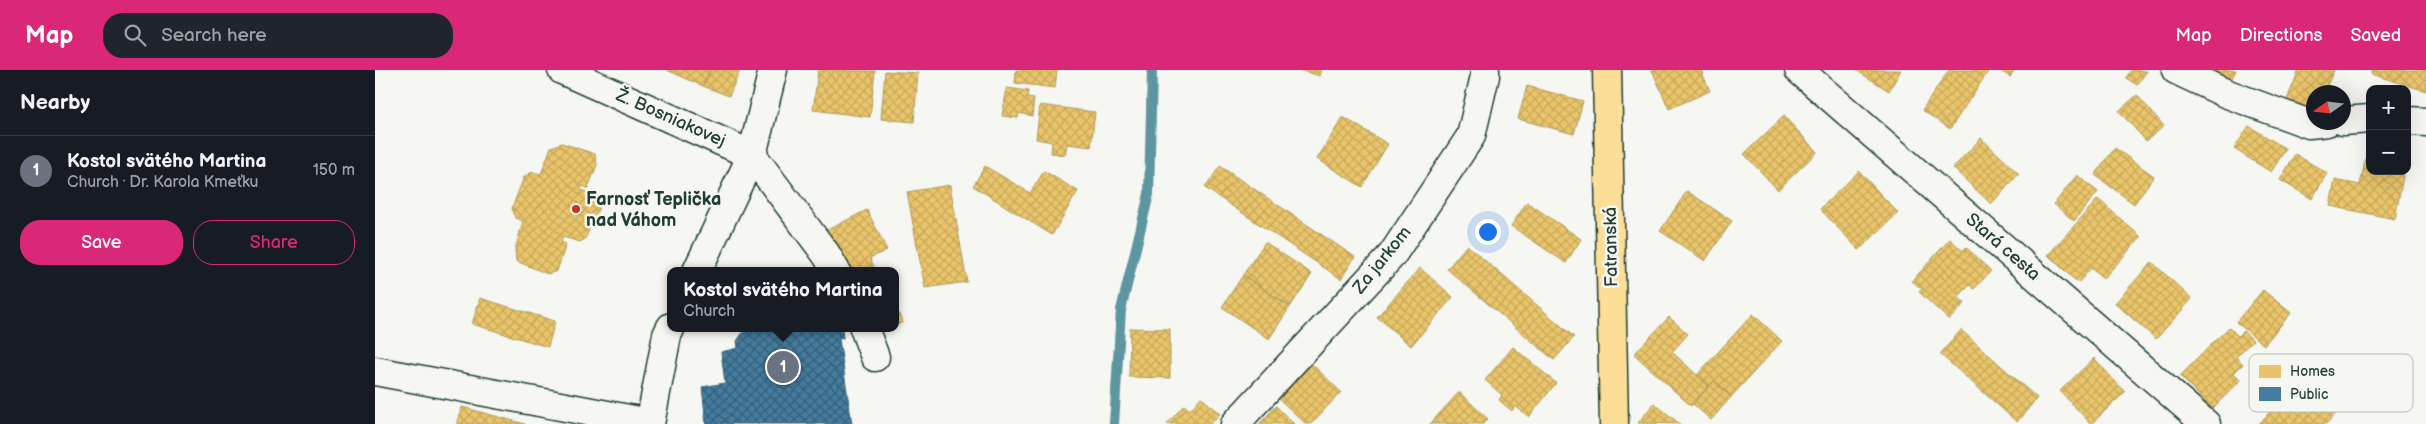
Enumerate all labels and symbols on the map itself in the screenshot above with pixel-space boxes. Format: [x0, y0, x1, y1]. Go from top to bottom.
street label: Ž. Bosniakovej [612, 82, 730, 151]
north arrow [2306, 85, 2351, 130]
place label: Farnosť Teplička nad Váhom [586, 189, 721, 231]
marker: Farnosť Teplička nad Váhom [570, 203, 582, 215]
street label: Fatranská [1600, 207, 1622, 287]
street label: Stará cesta [1962, 209, 2044, 285]
your location [1475, 219, 1501, 245]
street label: Za jarkom [1348, 222, 1416, 299]
pin: 1 [767, 348, 799, 386]
legend [2249, 354, 2413, 412]
text: Homes [2290, 363, 2335, 380]
text: Public [2290, 386, 2328, 403]

